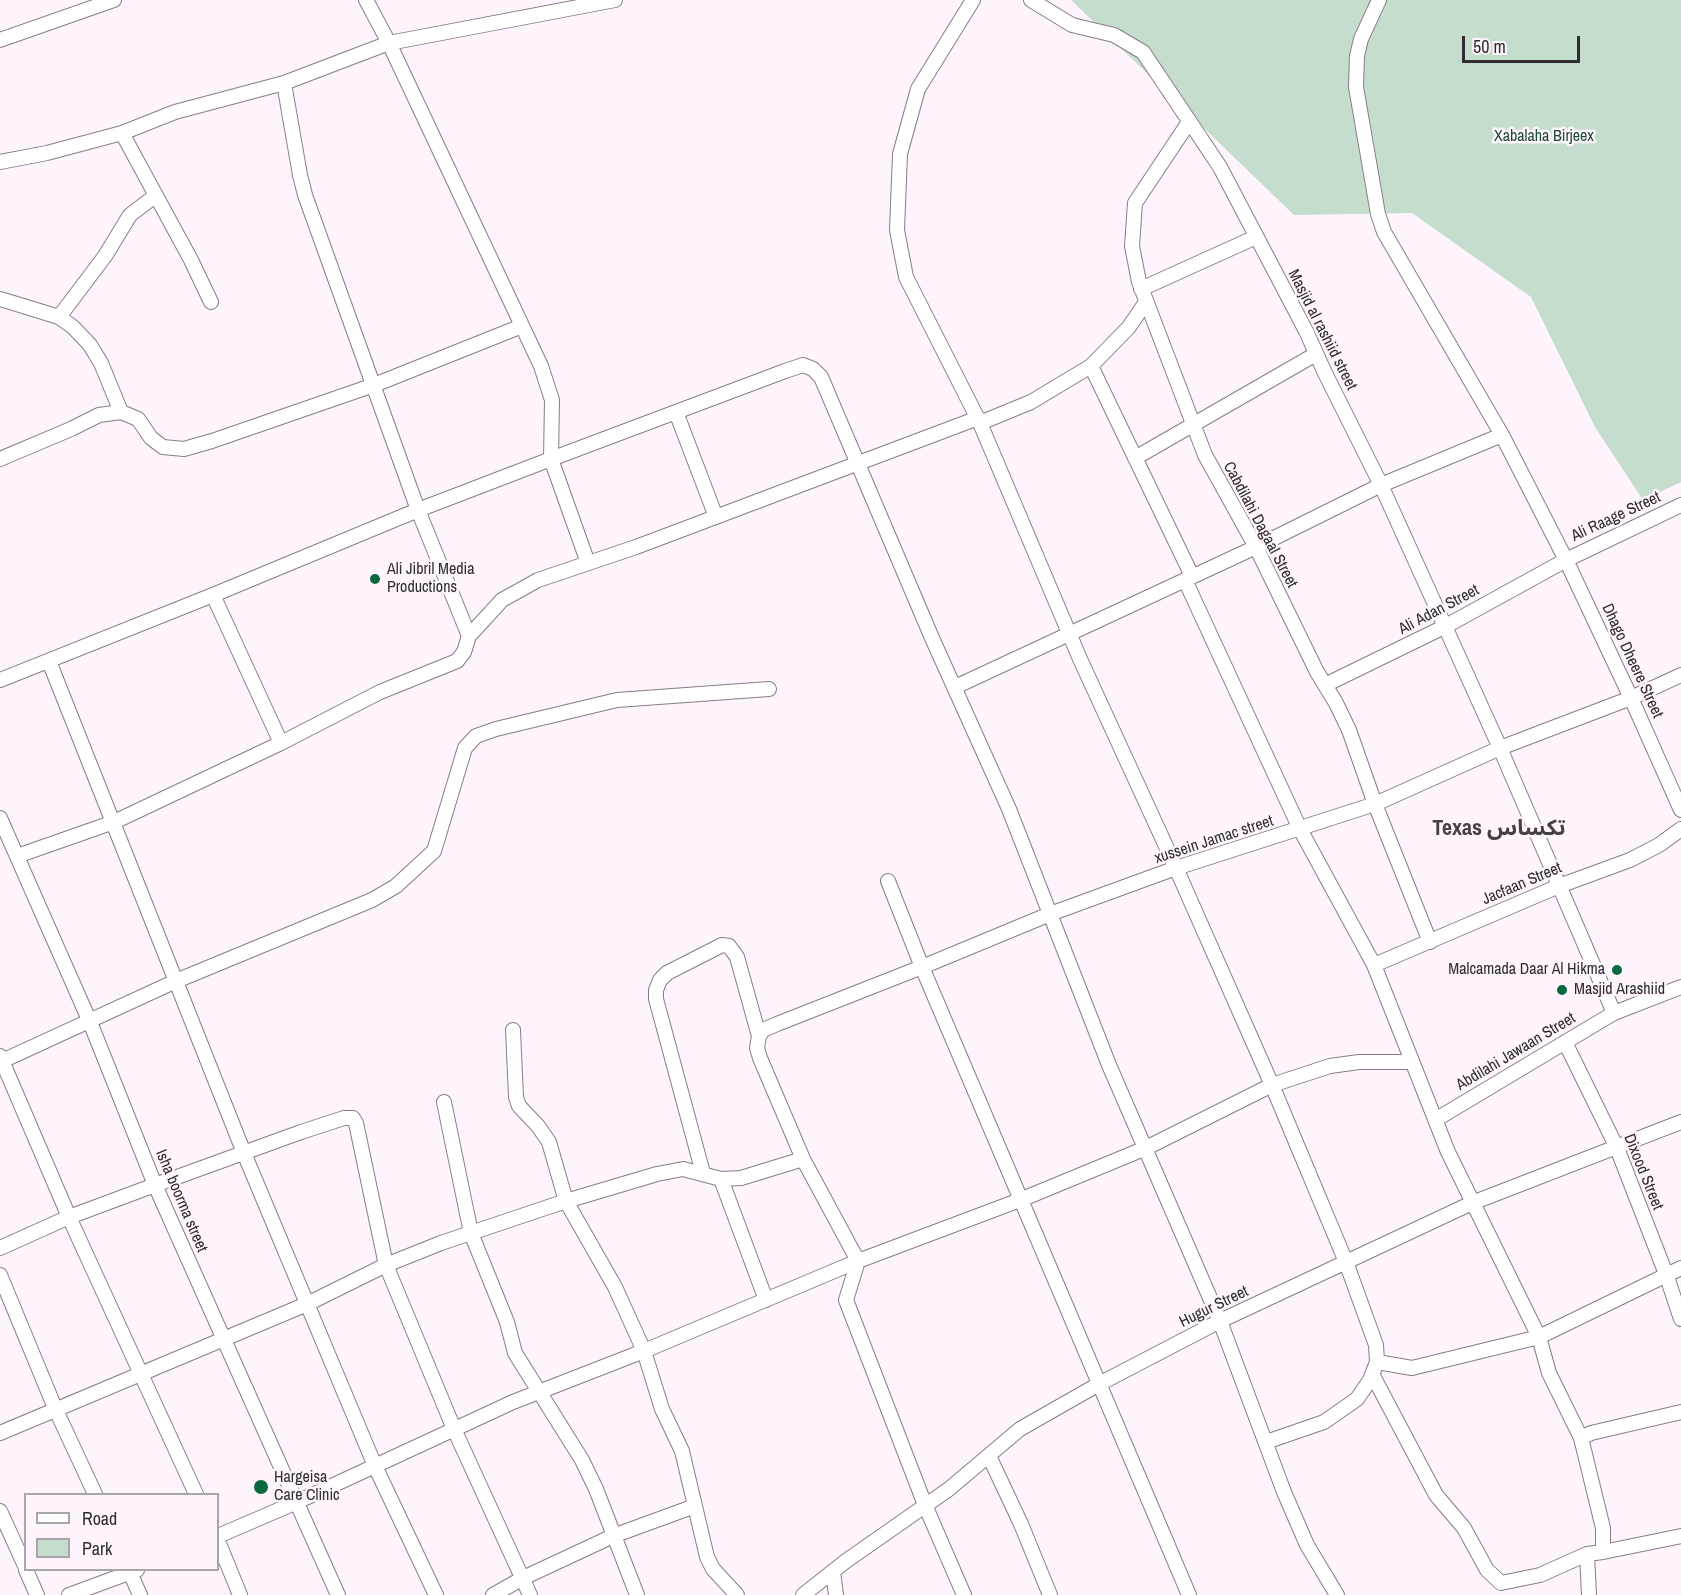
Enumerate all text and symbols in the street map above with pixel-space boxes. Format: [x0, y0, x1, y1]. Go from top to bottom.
scale bar [1465, 24, 1584, 62]
text: 50 m [1473, 34, 1506, 59]
park label: Xabalaha Birjeex [1494, 127, 1594, 147]
street label: Masjid al rashiid street [1283, 267, 1361, 393]
street label: Cabdilahi Dagaal Street [1219, 459, 1301, 591]
street label: Ali Raage Street [1568, 488, 1664, 546]
place label: Ali Jibril Media Productions [387, 560, 475, 598]
marker: Ali Jibril Media Productions [368, 572, 382, 586]
street label: Ali Adan Street [1396, 581, 1482, 639]
street label: Dhago Dheere Street [1597, 601, 1667, 721]
street label: xussein Jamac street [1152, 812, 1276, 868]
district label: Texas تكساس [1432, 816, 1566, 842]
street label: Jacfaan Street [1479, 859, 1565, 909]
place label: Malcamada Daar Al Hikma [1448, 960, 1605, 980]
marker: Malcamada Daar Al Hikma [1610, 963, 1624, 977]
place label: Masjid Arashiid [1574, 980, 1665, 1000]
marker: Masjid Arashiid [1555, 983, 1569, 997]
street label: Abdilahi Jawaan Street [1453, 1009, 1579, 1095]
street label: Dixood Street [1619, 1131, 1667, 1213]
street label: Isha boorma street [151, 1147, 211, 1255]
street label: Hugur Street [1176, 1282, 1252, 1332]
place label: Hargeisa Care Clinic [274, 1468, 340, 1506]
marker: Hargeisa Care Clinic [252, 1478, 270, 1496]
legend [24, 1493, 219, 1571]
text: Road [82, 1506, 117, 1531]
text: Park [82, 1536, 112, 1561]

